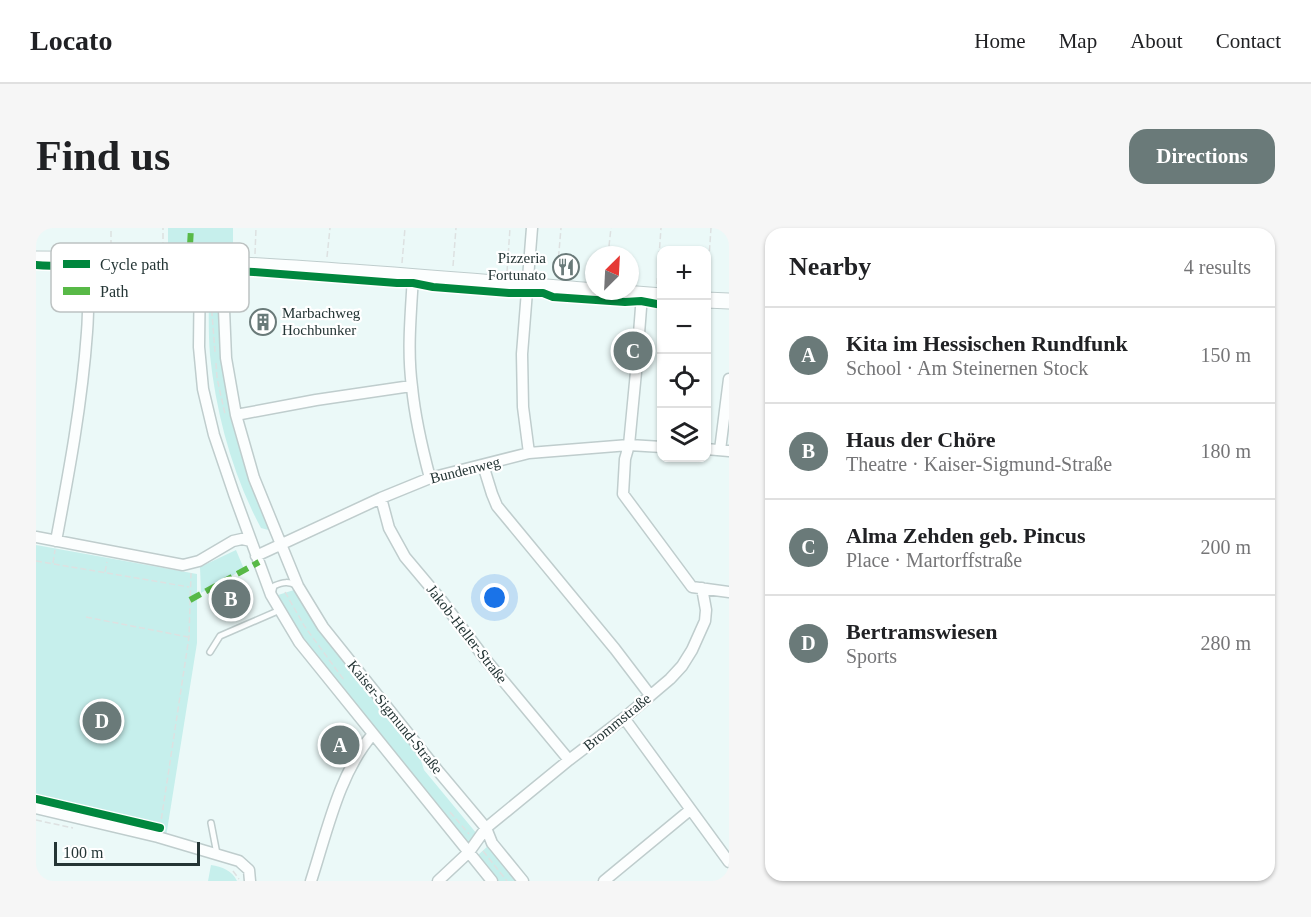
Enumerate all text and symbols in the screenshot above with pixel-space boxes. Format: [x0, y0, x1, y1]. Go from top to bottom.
text: Locato [30, 25, 112, 56]
text: Home [974, 29, 1026, 53]
text: Map [1059, 29, 1097, 53]
text: About [1130, 29, 1183, 53]
text: Contact [1216, 29, 1281, 53]
button: Directions [1129, 129, 1275, 184]
text: Find us [36, 133, 170, 179]
legend [51, 243, 249, 312]
north arrow [585, 246, 639, 300]
map controls [657, 246, 711, 462]
button: + [657, 246, 711, 300]
place label: Pizzeria Fortunato [488, 250, 546, 283]
restaurant icon: Pizzeria Fortunato [551, 252, 581, 282]
text: Nearby [789, 252, 871, 281]
text: Cycle path [100, 256, 169, 274]
text: 4 results [1184, 256, 1251, 278]
text: Path [100, 283, 128, 300]
button: − [657, 300, 711, 354]
place label: Marbachweg Hochbunker [282, 305, 361, 338]
building icon: Marbachweg Hochbunker [248, 307, 278, 337]
pin: C [614, 328, 652, 374]
text: Kita im Hessischen Rundfunk [846, 331, 1128, 356]
text: A [801, 344, 816, 366]
text: 150 m [1200, 344, 1251, 366]
button: locate [657, 354, 711, 408]
text: School · Am Steinernen Stock [846, 357, 1088, 379]
button: layers [657, 408, 711, 462]
text: Haus der Chöre [846, 427, 996, 452]
text: B [802, 440, 815, 462]
text: 180 m [1200, 440, 1251, 462]
street label: Bundenweg [428, 453, 502, 486]
text: Theatre · Kaiser-Sigmund-Straße [846, 453, 1112, 475]
text: Alma Zehden geb. Pincus [846, 523, 1086, 548]
text: C [801, 536, 816, 558]
text: 200 m [1200, 536, 1251, 558]
text: Place · Martorffstraße [846, 549, 1022, 571]
pin: B [212, 576, 250, 622]
street label: Jakob-Heller-Straße [424, 582, 511, 687]
your location [480, 583, 509, 612]
text: Bertramswiesen [846, 619, 998, 644]
text: D [801, 632, 816, 654]
text: 280 m [1200, 632, 1251, 654]
text: Sports [846, 645, 897, 667]
street label: Kaiser-Sigmund-Straße [344, 657, 446, 777]
street label: Brommstraße [580, 690, 654, 754]
pin: D [82, 698, 122, 744]
pin: A [320, 722, 360, 768]
scale bar [54, 839, 200, 866]
text: 100 m [63, 844, 103, 861]

